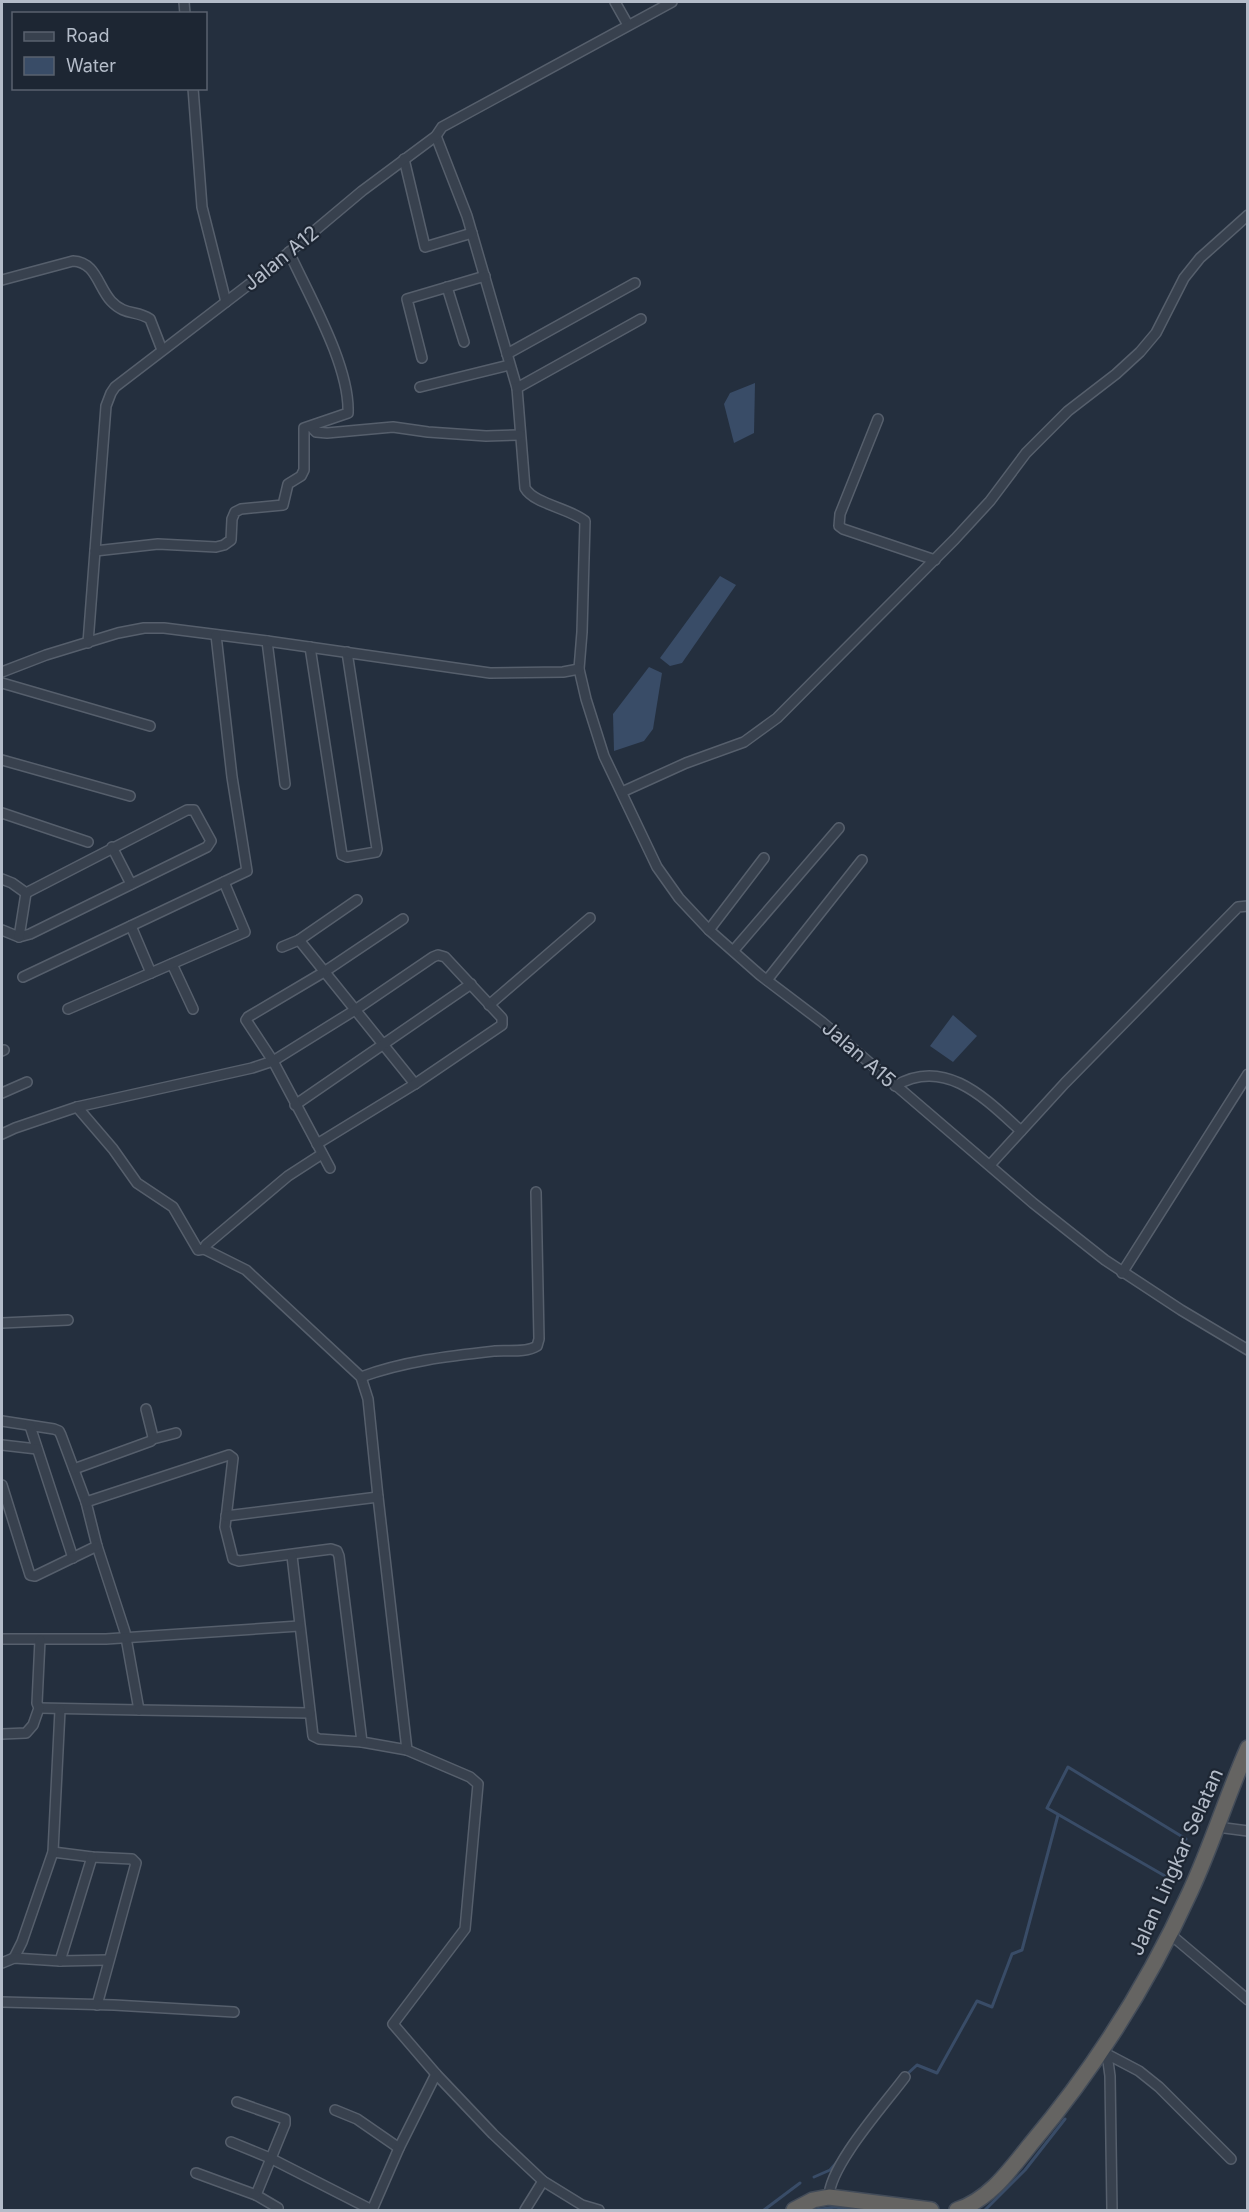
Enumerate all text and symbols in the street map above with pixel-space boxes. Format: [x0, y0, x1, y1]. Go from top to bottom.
legend [12, 12, 207, 90]
text: Road [66, 25, 109, 46]
text: Water [66, 55, 116, 76]
street label: Jalan A12 [239, 220, 323, 296]
street label: Jalan A15 [817, 1016, 901, 1092]
street label: Jalan Lingkar Selatan [1124, 1765, 1228, 1959]

